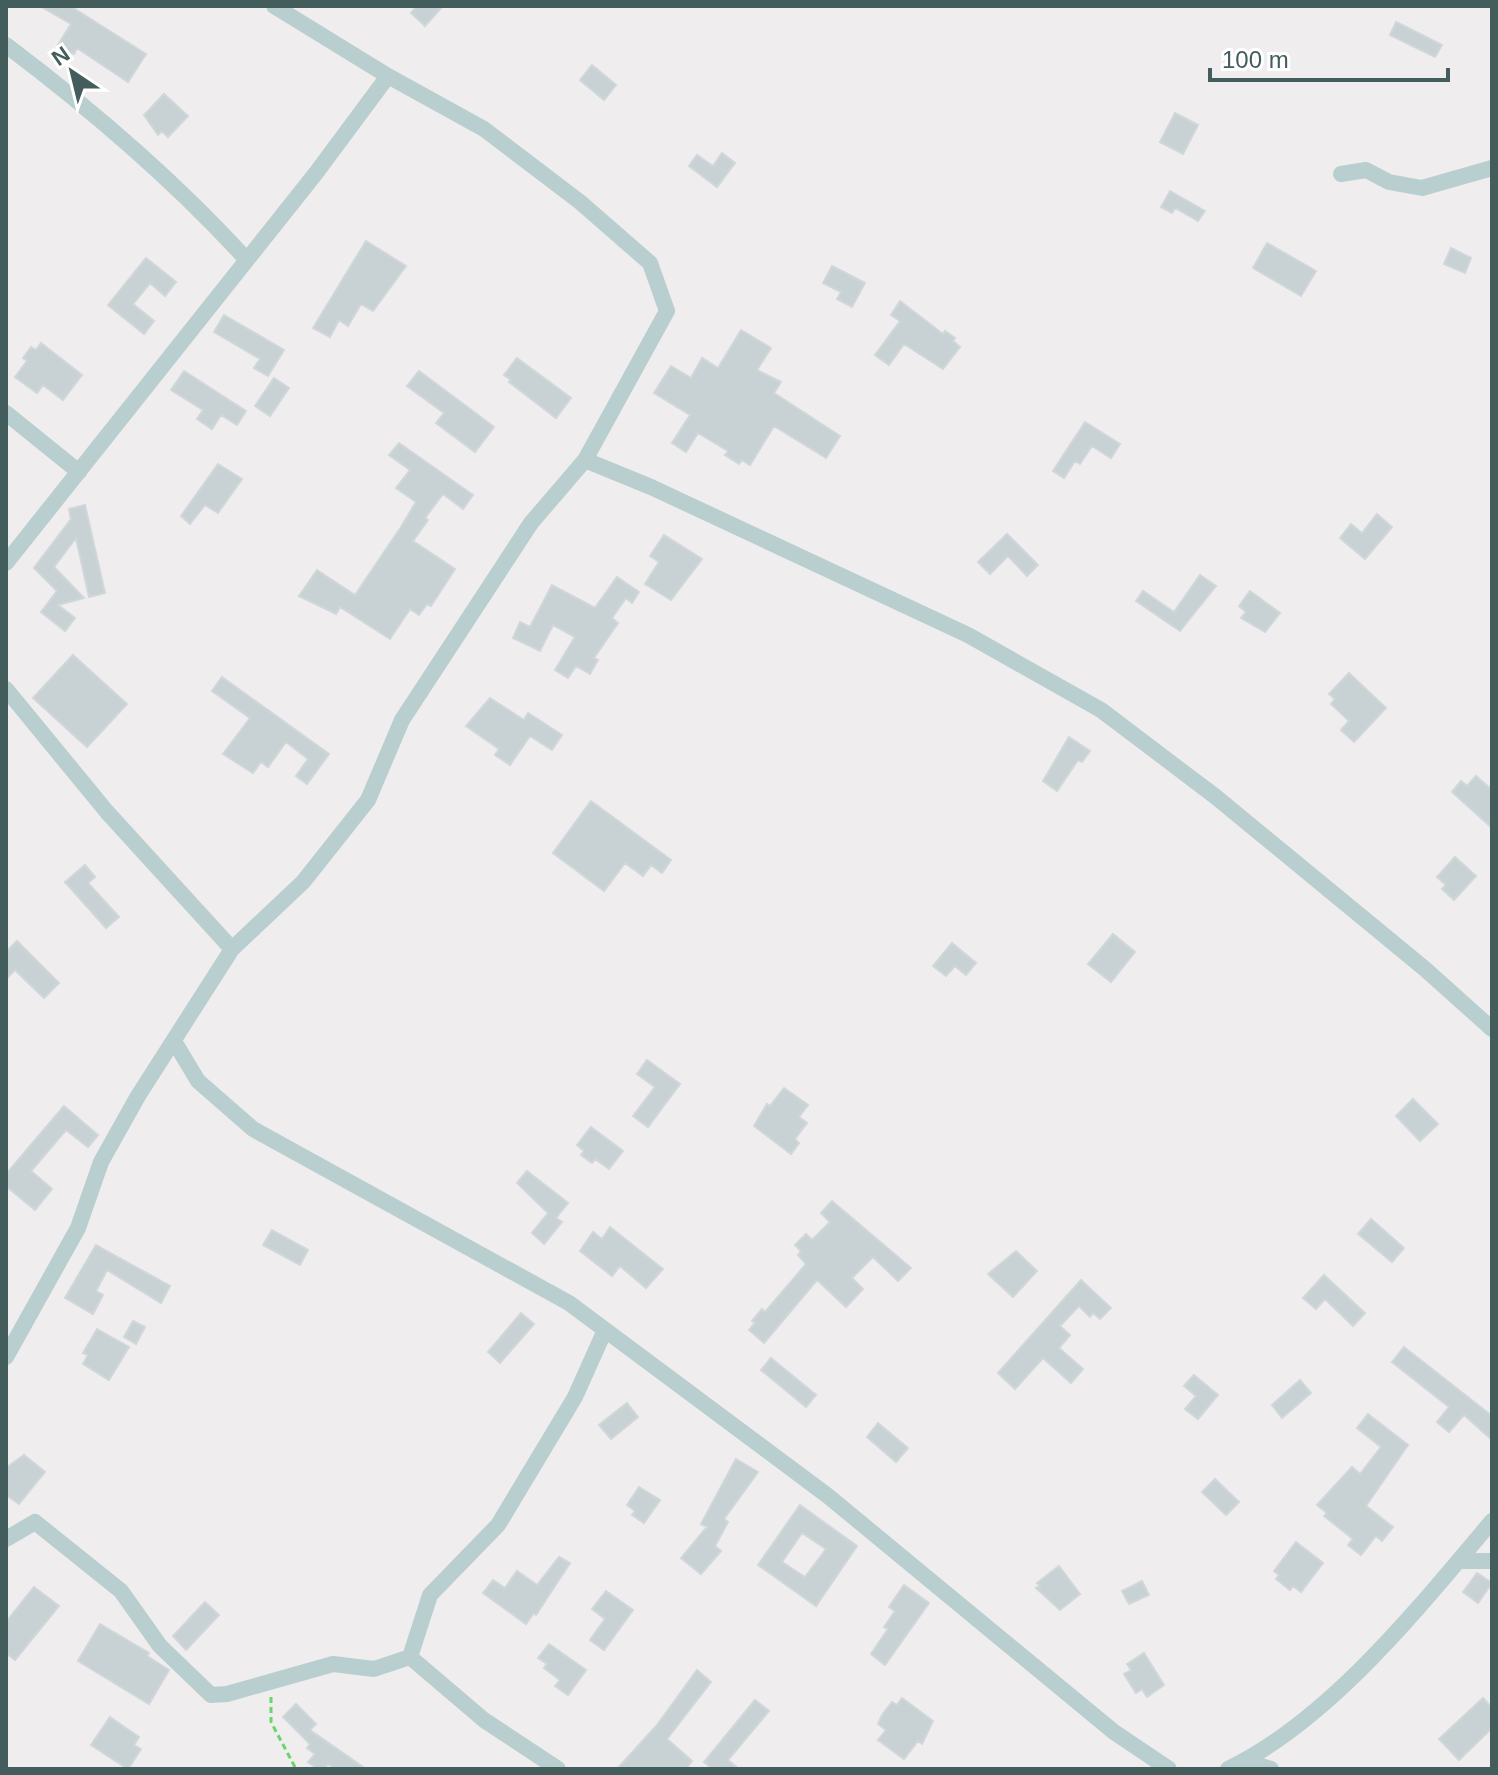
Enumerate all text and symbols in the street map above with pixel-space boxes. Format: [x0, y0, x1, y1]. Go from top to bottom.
north arrow [32, 32, 112, 112]
scale bar [1210, 32, 1448, 82]
text: N [47, 41, 74, 71]
text: 100 m [1222, 46, 1289, 73]

